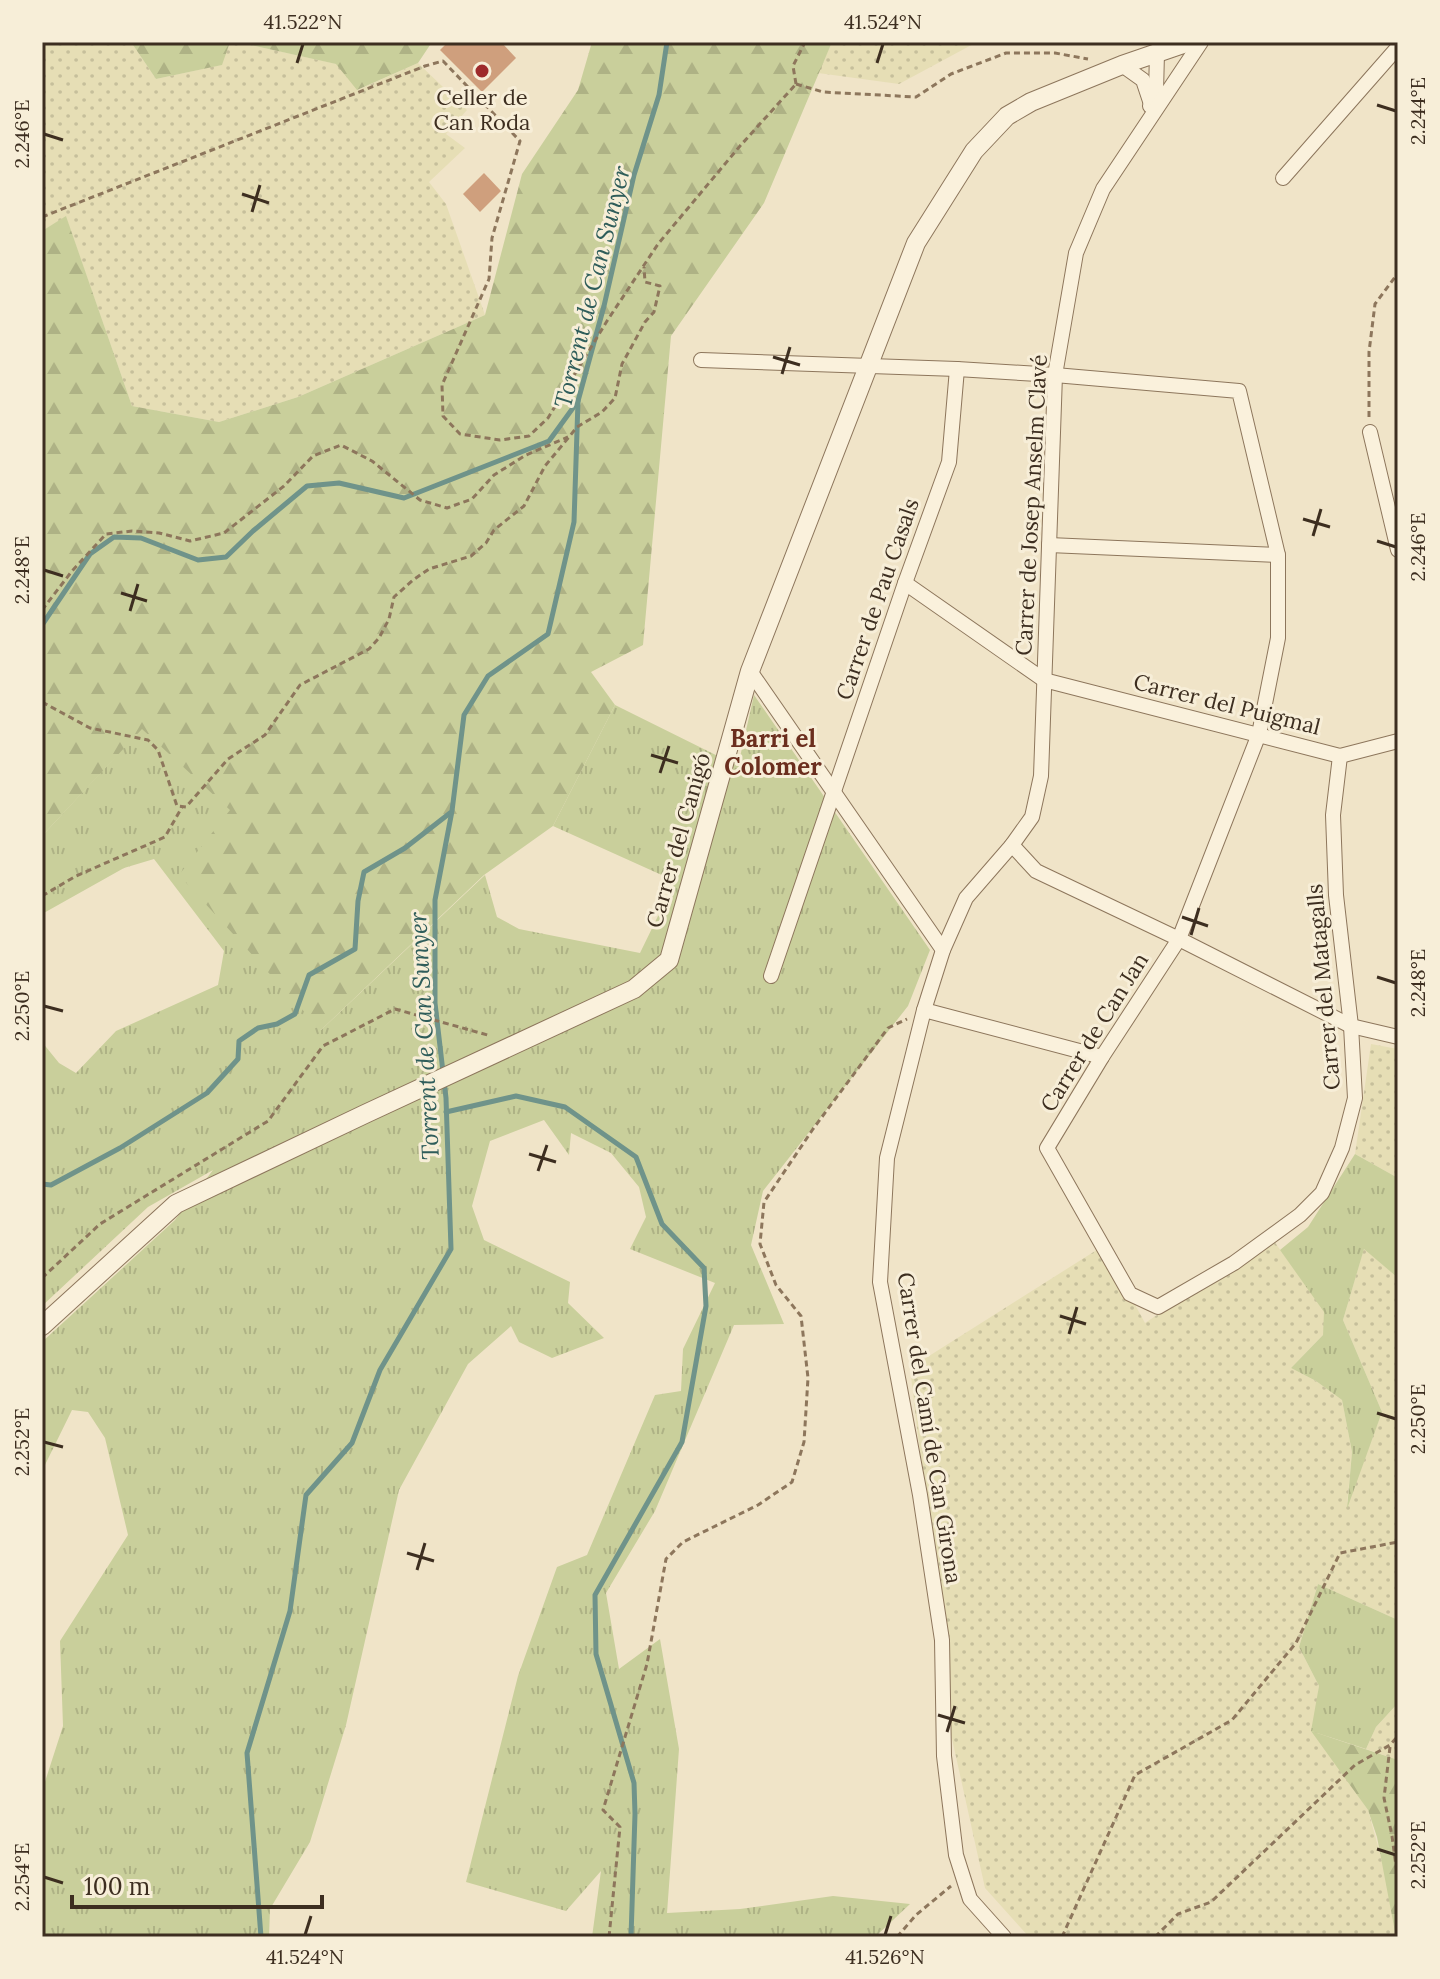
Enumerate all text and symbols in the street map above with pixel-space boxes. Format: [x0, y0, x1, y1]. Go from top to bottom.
text: 41.522°N [264, 9, 342, 34]
text: 41.524°N [844, 9, 922, 34]
marker: Celler de Can Roda [473, 62, 491, 80]
text: 2.244°E [1405, 77, 1430, 145]
place label: Celler de Can Roda [434, 83, 530, 136]
text: 2.246°E [9, 100, 34, 168]
water label: Torrent de Can Sunyer [547, 163, 637, 411]
street label: Carrer de Josep Anselm Clavé [1009, 354, 1053, 656]
street label: Carrer de Pau Casals [829, 494, 925, 704]
text: 2.246°E [1405, 513, 1430, 581]
text: 2.248°E [9, 536, 34, 604]
street label: Carrer del Puigmal [1131, 667, 1323, 741]
district label: Barri el Colomer [724, 723, 822, 782]
street label: Carrer del Canigó [640, 749, 716, 931]
street label: Carrer del Matagalls [1300, 883, 1346, 1091]
water label: Torrent de Can Sunyer [402, 911, 446, 1161]
street label: Carrer de Can Jan [1034, 947, 1154, 1117]
text: 2.248°E [1405, 949, 1430, 1017]
text: 2.250°E [9, 971, 34, 1041]
street label: Carrer del Camí de Can Girona [892, 1270, 968, 1586]
text: 2.250°E [1405, 1384, 1430, 1454]
text: 2.252°E [9, 1408, 34, 1476]
text: 2.252°E [1405, 1821, 1430, 1889]
text: 2.254°E [9, 1843, 34, 1911]
scale bar [72, 1859, 322, 1909]
text: 100 m [84, 1871, 150, 1902]
text: 41.524°N [266, 1944, 344, 1969]
text: 41.526°N [845, 1944, 925, 1969]

